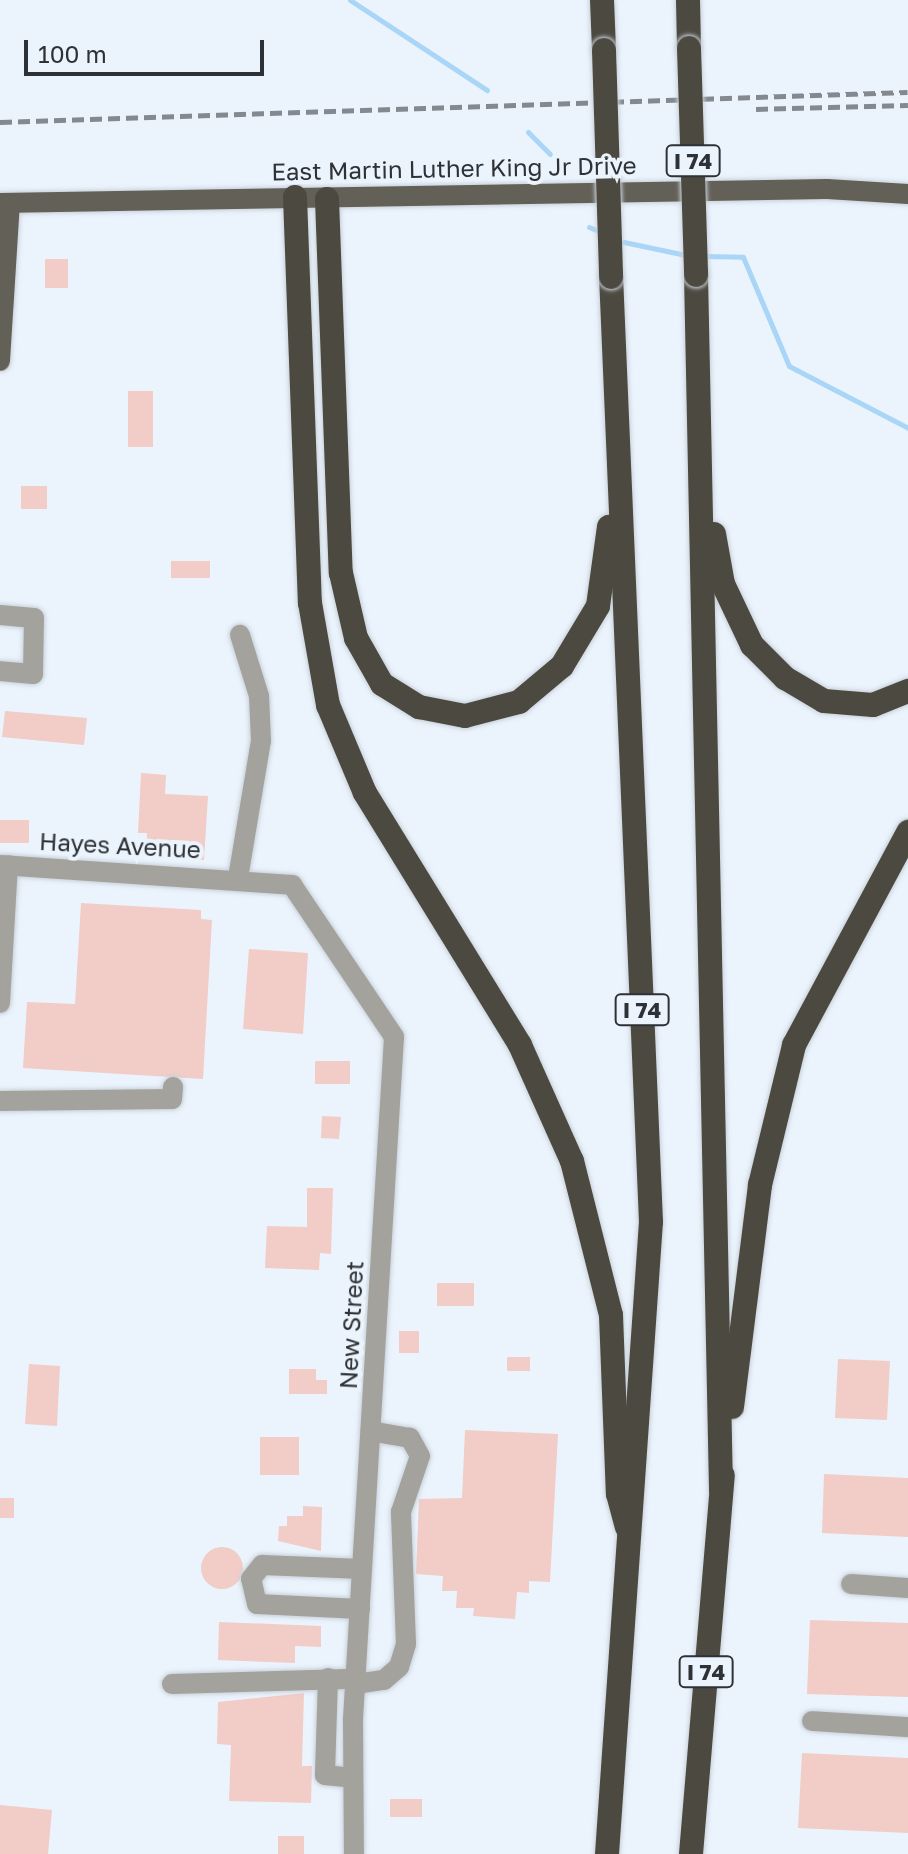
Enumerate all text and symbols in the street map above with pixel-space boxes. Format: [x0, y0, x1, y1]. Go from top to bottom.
scale bar [28, 24, 268, 74]
text: 100 m [38, 39, 107, 68]
road number: I 74 [665, 143, 721, 179]
street label: East Martin Luther King Jr Drive [271, 150, 637, 186]
street label: Hayes Avenue [39, 826, 201, 864]
road number: I 74 [614, 992, 670, 1028]
street label: New Street [333, 1260, 369, 1390]
road number: I 74 [678, 1654, 734, 1690]

